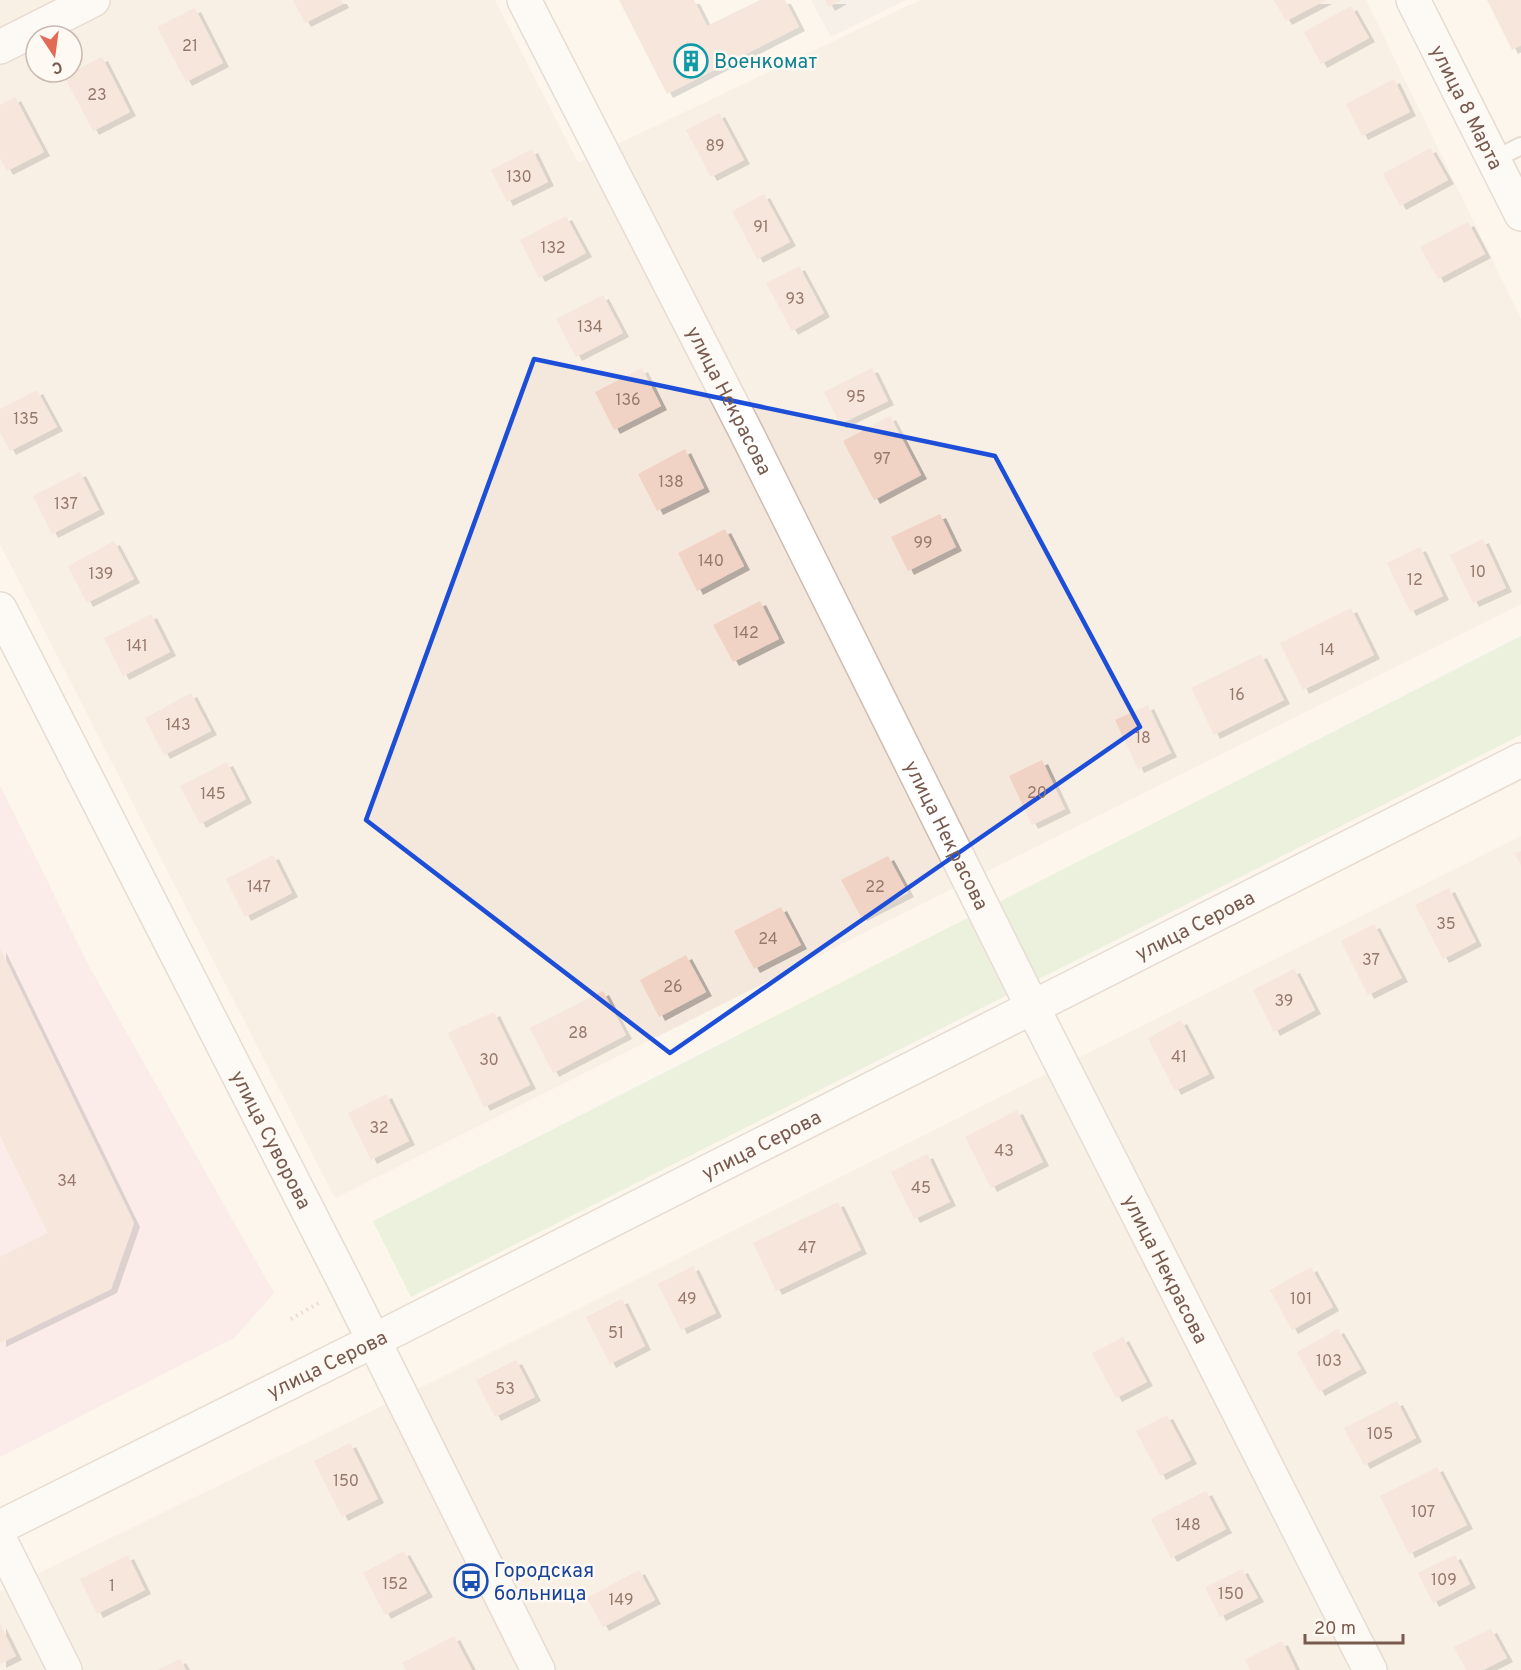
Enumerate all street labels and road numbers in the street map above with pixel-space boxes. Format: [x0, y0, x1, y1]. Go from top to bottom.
street label: улица 8 Марта [1423, 41, 1508, 175]
street label: улица Некрасова [679, 322, 776, 480]
street label: улица Некрасова [897, 757, 993, 915]
street label: улица Серова [1131, 886, 1260, 968]
street label: улица Суворова [223, 1067, 316, 1214]
street label: улица Серова [698, 1105, 826, 1187]
street label: улица Некрасова [1115, 1191, 1213, 1349]
street label: улица Серова [263, 1325, 392, 1406]

